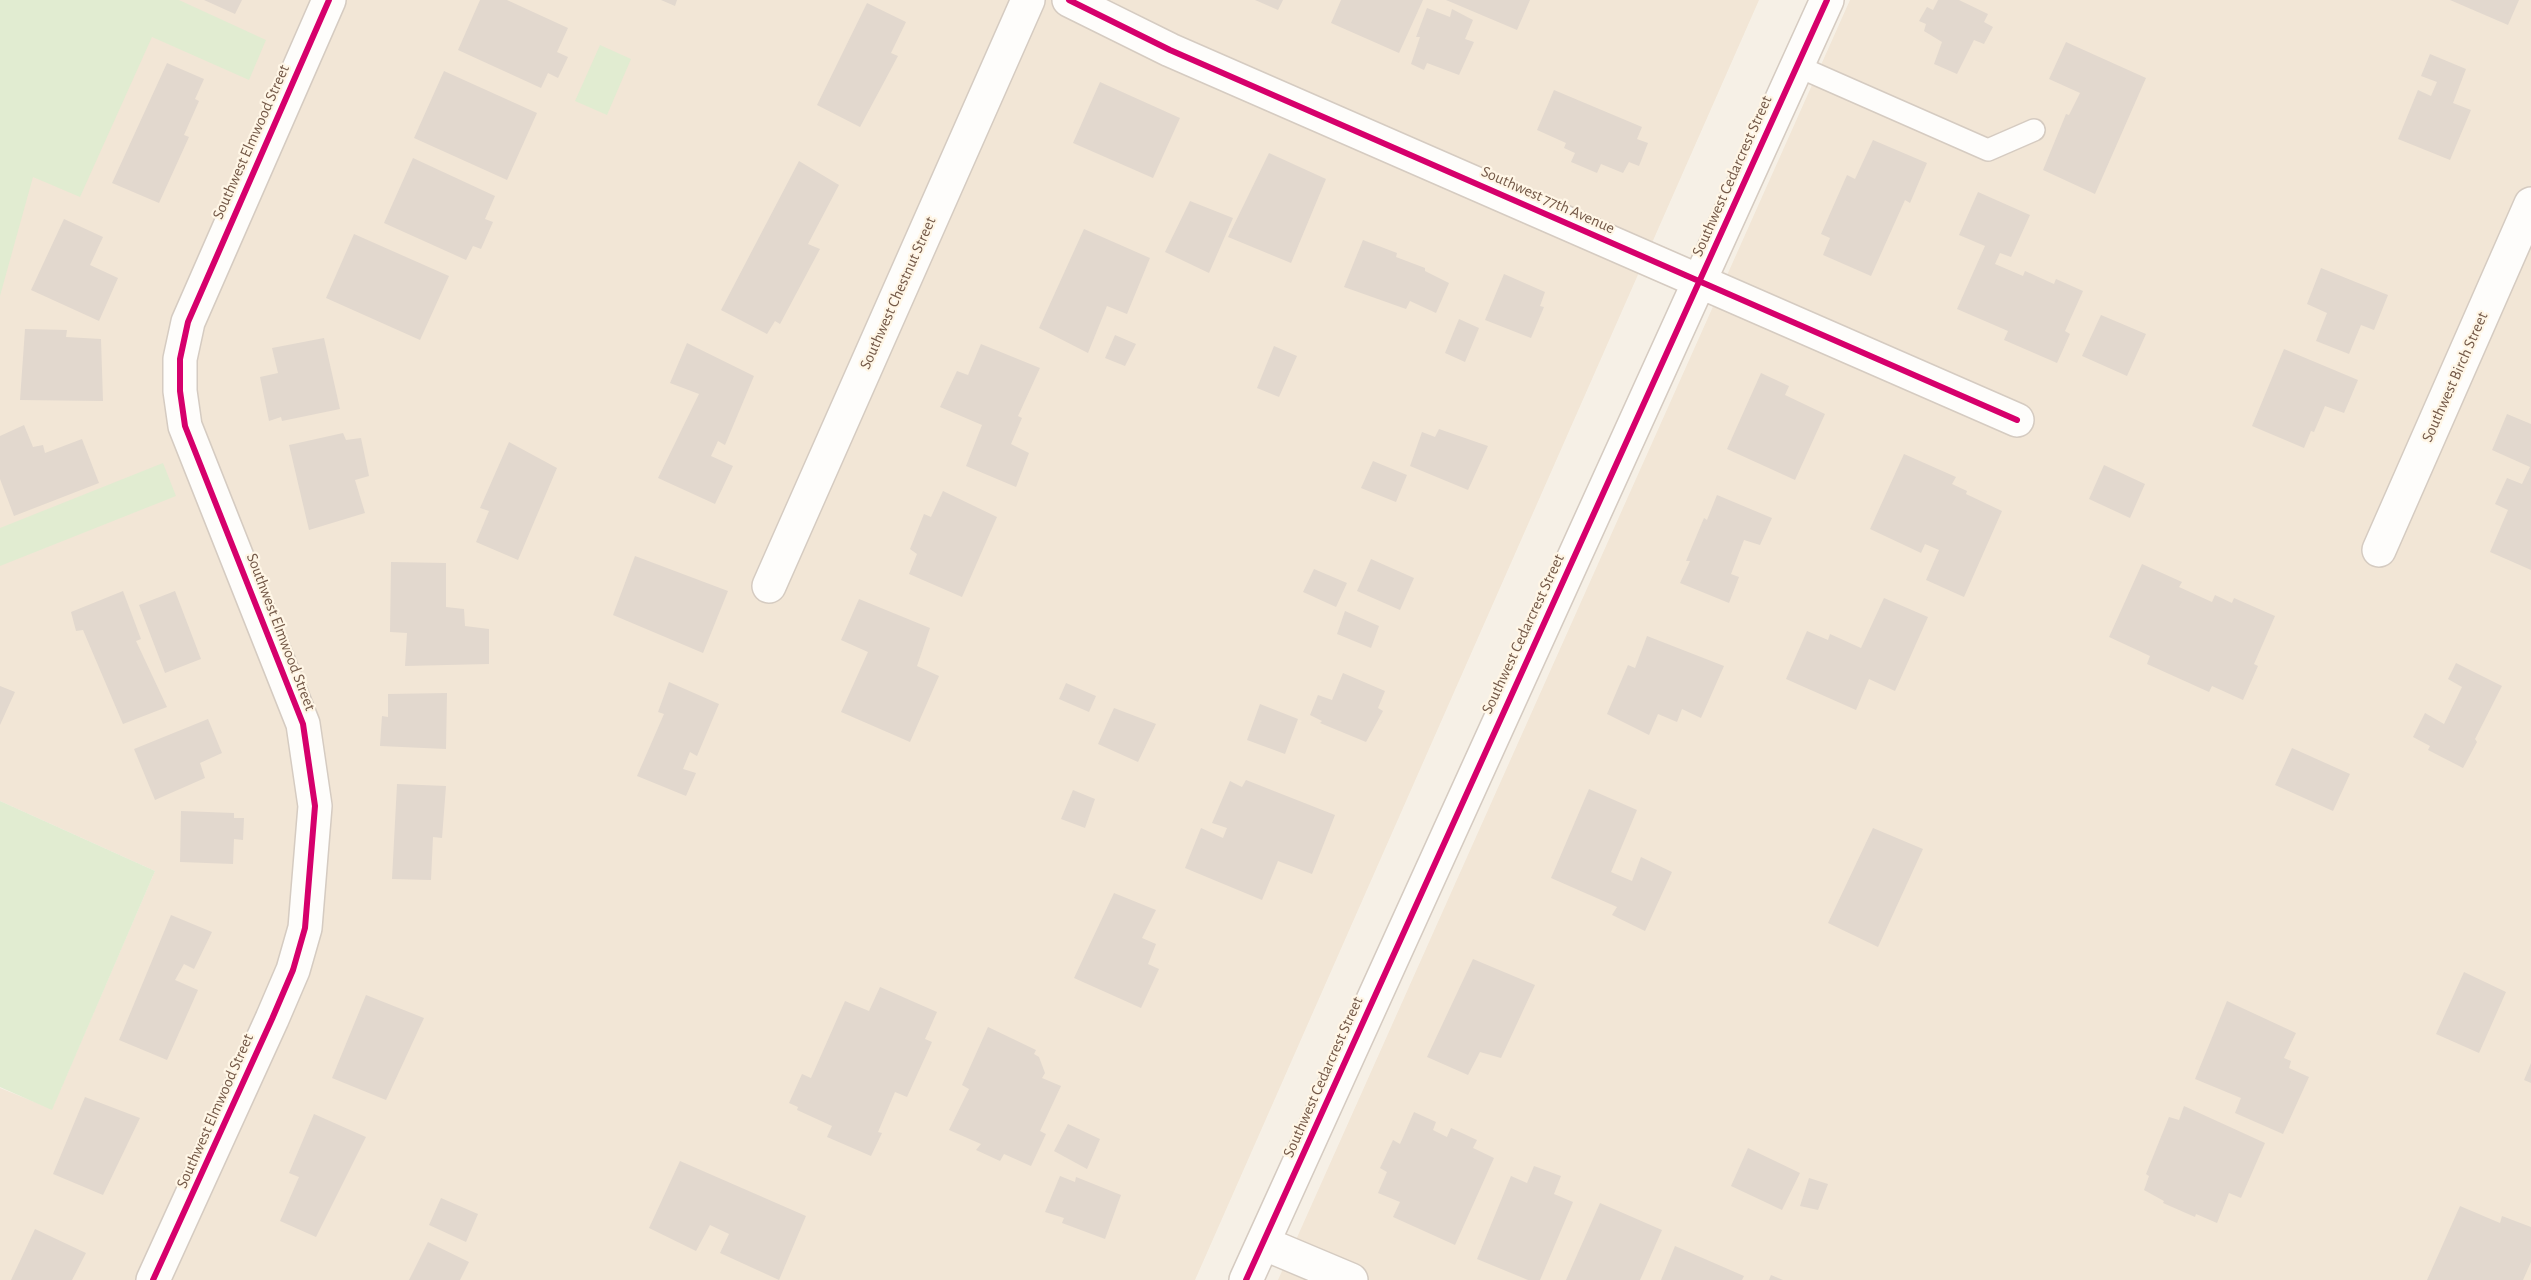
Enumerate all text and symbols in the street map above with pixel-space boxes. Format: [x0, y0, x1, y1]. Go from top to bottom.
street label: Southwest Elmwood Street [208, 62, 294, 222]
street label: Southwest Cedarcrest Street [1688, 93, 1776, 259]
street label: Southwest 77th Avenue [1478, 162, 1618, 238]
street label: Southwest Chestnut Street [856, 214, 940, 372]
street label: Southwest Birch Street [2418, 309, 2492, 445]
street label: Southwest Elmwood Street [242, 551, 320, 713]
street label: Southwest Cedarcrest Street [1478, 551, 1568, 717]
street label: Southwest Cedarcrest Street [1279, 994, 1367, 1160]
street label: Southwest Elmwood Street [172, 1031, 258, 1191]

